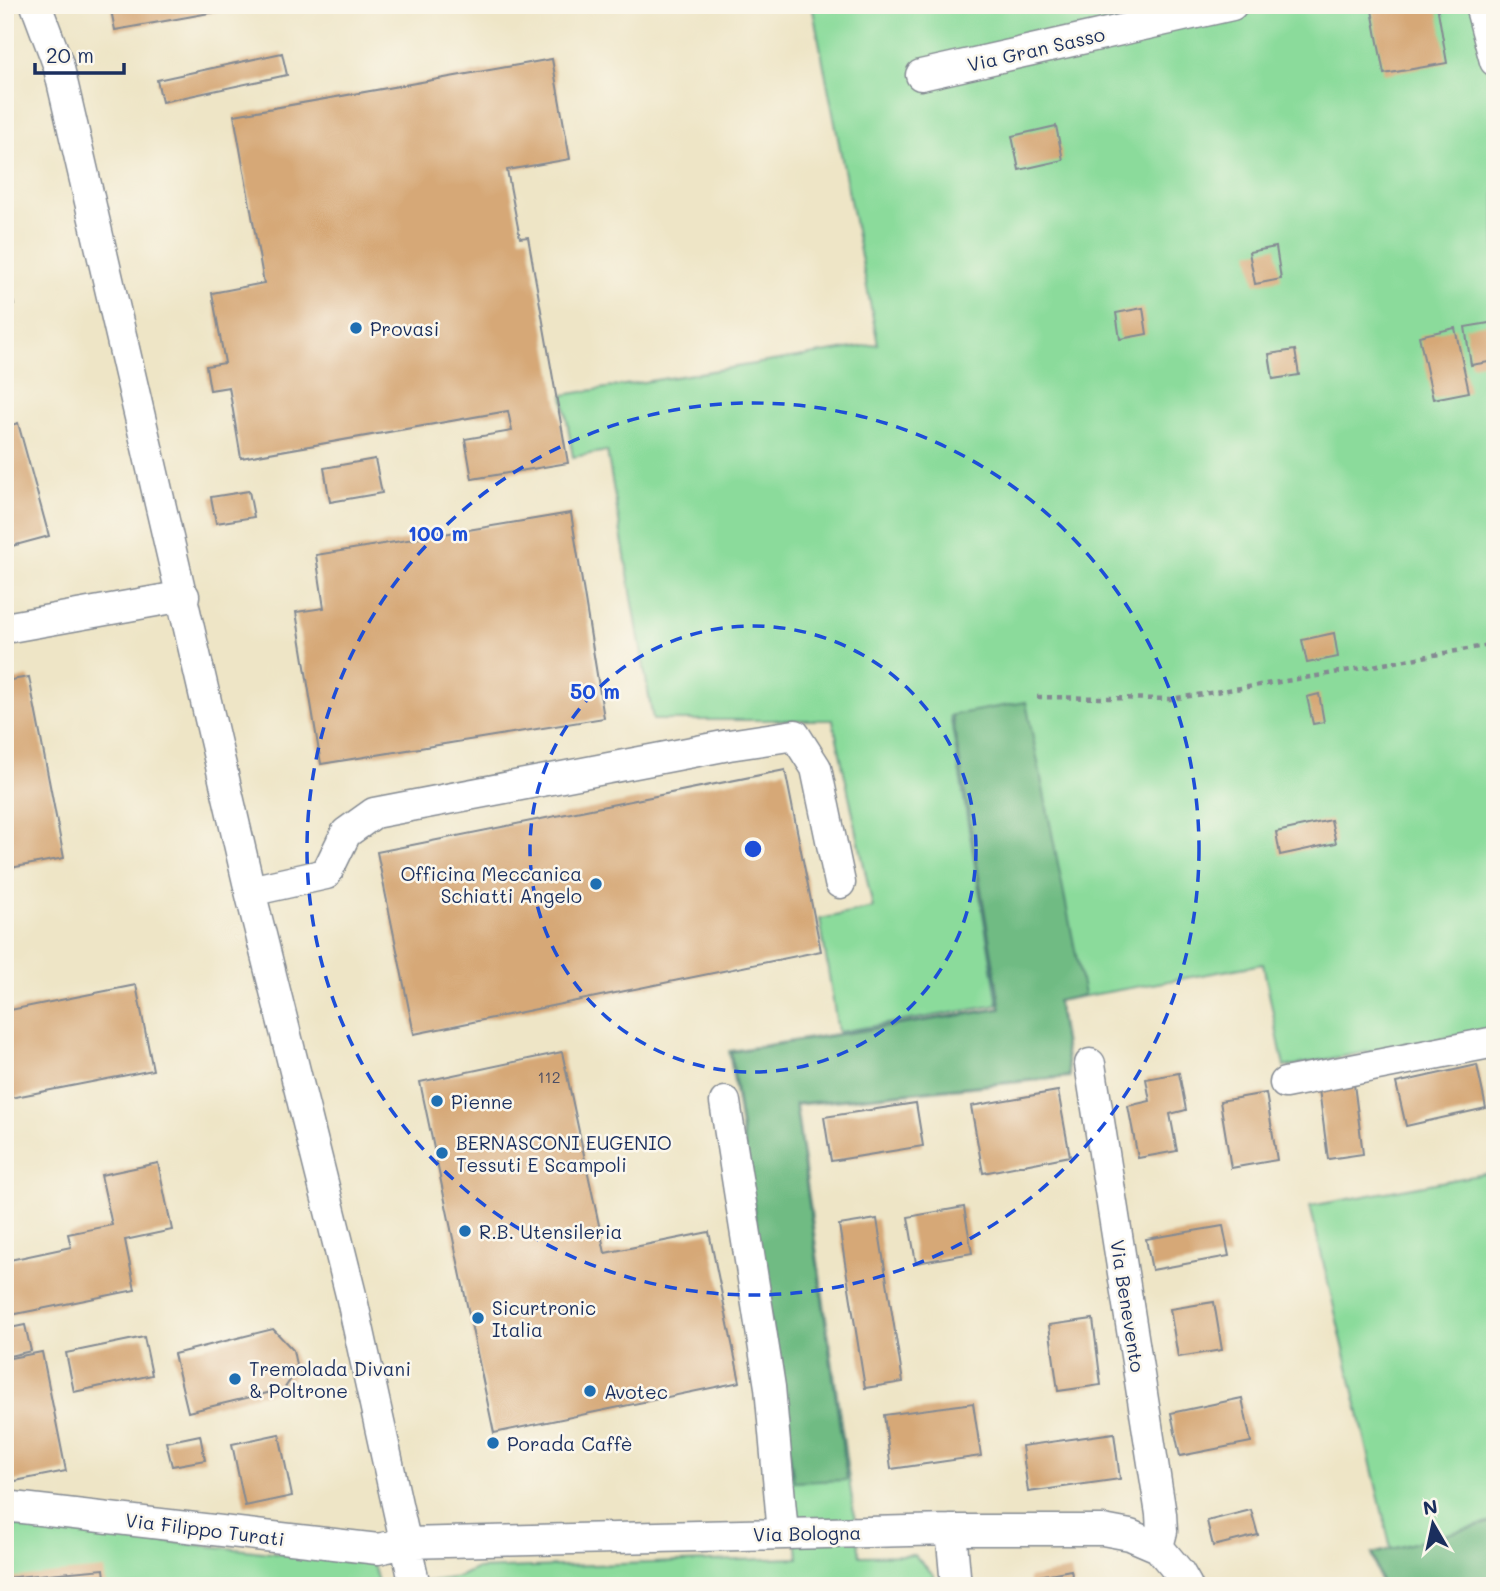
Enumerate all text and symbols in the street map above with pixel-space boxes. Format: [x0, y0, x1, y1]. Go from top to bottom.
street label: Via Gran Sasso [965, 21, 1107, 77]
scale bar [35, 32, 124, 76]
text: 20 m [46, 41, 94, 68]
place label: Provasi [370, 316, 439, 341]
marker: Provasi [348, 320, 364, 336]
text: 100 m [408, 519, 468, 546]
text: 50 m [570, 677, 620, 704]
centre of rings [741, 837, 765, 861]
place label: Officina Meccanica Schiatti Angelo [400, 861, 582, 908]
marker: Officina Meccanica Schiatti Angelo [588, 876, 604, 892]
house number: 112 [537, 1066, 561, 1087]
place label: Pienne [451, 1089, 513, 1114]
marker: Pienne [429, 1093, 445, 1109]
place label: BERNASCONI EUGENIO Tessuti E Scampoli [456, 1130, 672, 1177]
marker: BERNASCONI EUGENIO Tessuti E Scampoli [434, 1145, 450, 1161]
place label: R.B. Utensileria [479, 1219, 622, 1244]
marker: R.B. Utensileria [457, 1223, 473, 1239]
street label: Via Benevento [1105, 1238, 1151, 1374]
place label: Sicurtronic Italia [492, 1295, 596, 1342]
marker: Sicurtronic Italia [470, 1310, 486, 1326]
place label: Tremolada Divani & Poltrone [249, 1356, 411, 1403]
marker: Tremolada Divani & Poltrone [227, 1371, 243, 1387]
place label: Avotec [604, 1379, 668, 1404]
marker: Avotec [582, 1383, 598, 1399]
place label: Porada Caffè [507, 1431, 632, 1456]
marker: Porada Caffè [485, 1435, 501, 1451]
north arrow [1398, 1490, 1468, 1560]
text: N [1421, 1493, 1439, 1520]
street label: Via Filippo Turati [124, 1507, 286, 1551]
street label: Via Bologna [753, 1520, 861, 1546]

